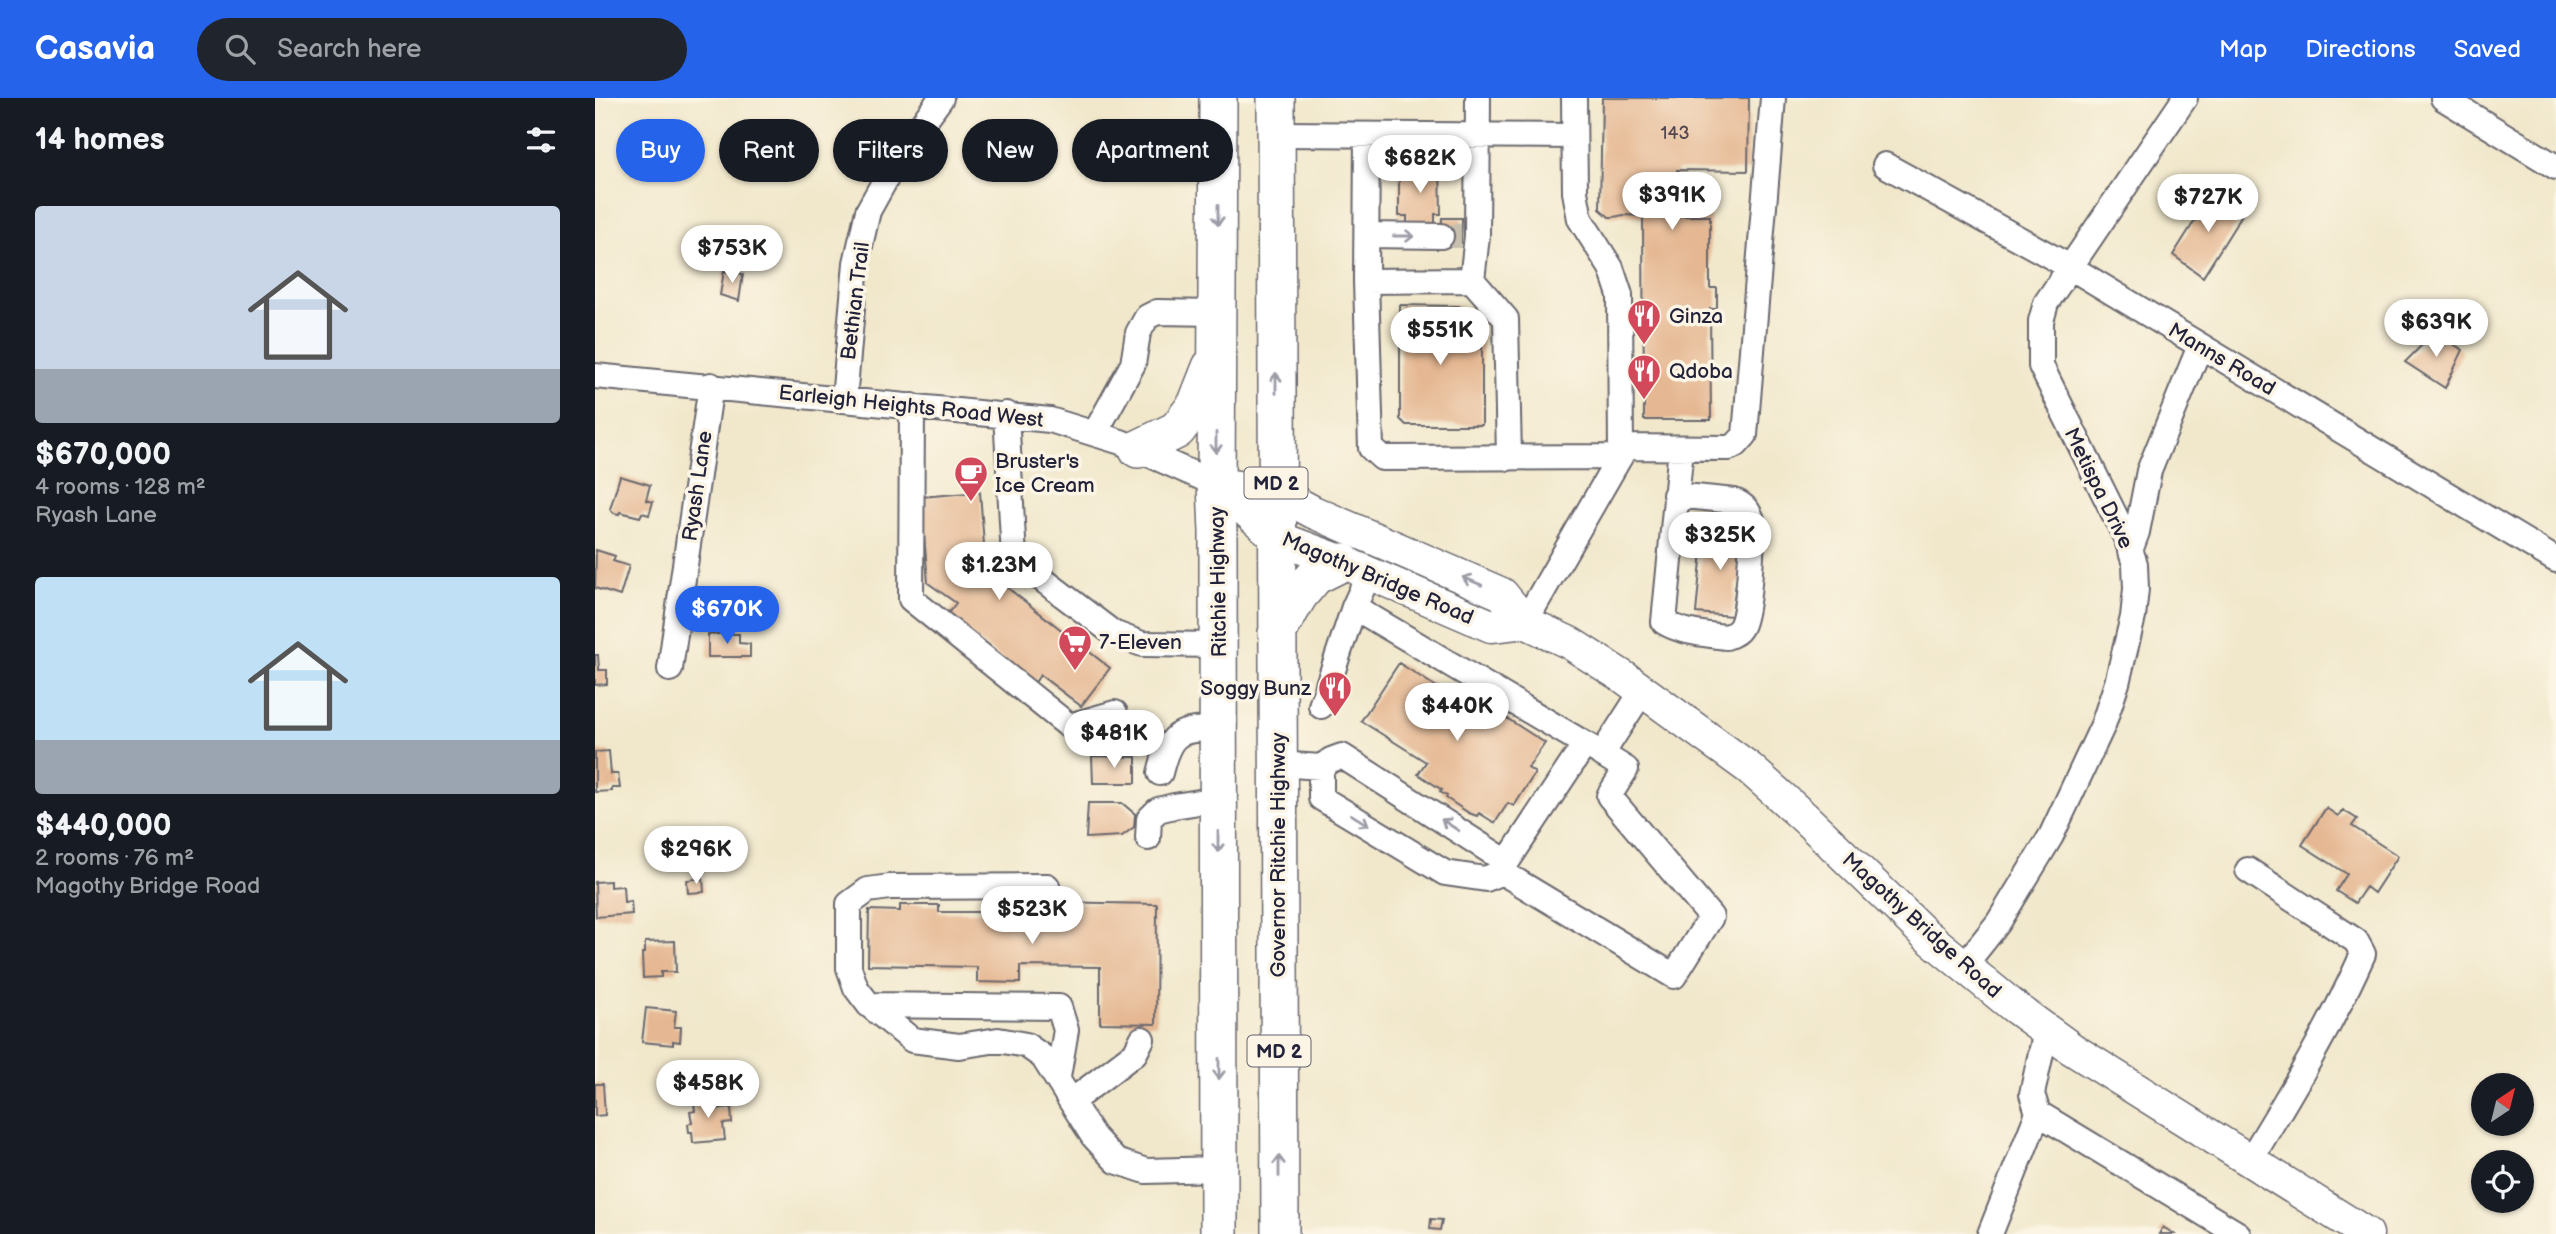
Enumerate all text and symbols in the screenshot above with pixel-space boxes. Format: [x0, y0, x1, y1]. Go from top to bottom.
search box [197, 18, 687, 81]
text: Casavia [35, 29, 155, 69]
icon: search [221, 30, 259, 68]
text: Search here [277, 34, 421, 65]
text: Map [2219, 35, 2267, 64]
text: Directions [2305, 35, 2416, 64]
text: Saved [2454, 35, 2521, 64]
chip: Buy [616, 119, 705, 182]
chip: Rent [719, 119, 819, 182]
chip: Filters [833, 119, 948, 182]
chip: New [962, 119, 1058, 182]
chip: Apartment [1072, 119, 1233, 182]
icon: filters [522, 121, 560, 159]
text: 14 homes [35, 122, 164, 158]
house number: 143 [1660, 123, 1690, 144]
pin: $682K [1371, 136, 1469, 195]
text: $682K [1384, 144, 1456, 172]
pin: $391K [1623, 172, 1721, 232]
pin: $727K [2159, 174, 2257, 234]
text: $391K [1638, 181, 1706, 209]
text: $727K [2173, 183, 2243, 211]
one-way arrow [1211, 203, 1225, 226]
pin: $753K [683, 226, 781, 285]
one-way arrow [1392, 229, 1415, 243]
text: $753K [697, 234, 767, 262]
street label: Bethian Trail [836, 241, 875, 362]
icon: home [235, 252, 361, 378]
restaurant icon: Ginza [1625, 297, 1663, 346]
pin: $639K [2387, 300, 2485, 359]
place label: Ginza [1669, 304, 1723, 329]
pin: $551K [1391, 308, 1489, 367]
text: $639K [2400, 308, 2472, 336]
text: $551K [1406, 316, 1474, 344]
street label: Manns Road [2164, 318, 2280, 401]
restaurant icon: Qdoba [1625, 352, 1663, 401]
place label: Qdoba [1669, 359, 1733, 384]
one-way arrow [1269, 371, 1283, 394]
street label: Earleigh Heights Road West [777, 380, 1045, 433]
street label: Metispa Drive [2059, 424, 2139, 553]
street label: Ryash Lane [677, 429, 718, 543]
one-way arrow [1210, 431, 1223, 454]
text: $670,000 [35, 437, 171, 473]
place label: Bruster's Ice Cream [995, 449, 1095, 498]
cafe icon: Bruster's Ice Cream [952, 454, 990, 503]
road number: MD 2 [1245, 468, 1307, 498]
text: 4 rooms · 128 m² [35, 473, 206, 501]
text: Ryash Lane [35, 501, 157, 529]
street label: Ritchie Highway [1205, 506, 1232, 658]
pin: $325K [1671, 512, 1769, 572]
text: $325K [1684, 521, 1756, 549]
street label: Magothy Bridge Road [1278, 527, 1477, 630]
pin: $1.23M [942, 542, 1056, 602]
text: $1.23M [961, 551, 1037, 579]
one-way arrow [1462, 574, 1484, 587]
pin: $670K [678, 587, 776, 646]
text: $670K [691, 595, 763, 623]
icon: home [235, 623, 361, 749]
supermarket icon: 7-Eleven [1056, 623, 1094, 672]
place label: 7-Eleven [1099, 630, 1182, 655]
restaurant icon: Soggy Bunz [1316, 669, 1354, 718]
place label: Soggy Bunz [1200, 676, 1312, 701]
pin: $440K [1408, 684, 1506, 743]
text: $440K [1421, 692, 1493, 720]
pin: $481K [1065, 710, 1163, 770]
text: $481K [1080, 719, 1148, 747]
street label: Governor Ritchie Highway [1266, 732, 1291, 978]
text: $440,000 [35, 808, 172, 844]
one-way arrow [1350, 814, 1370, 828]
one-way arrow [1441, 817, 1460, 832]
pin: $296K [647, 826, 745, 886]
one-way arrow [1211, 830, 1225, 853]
text: $296K [660, 835, 732, 863]
text: 2 rooms · 76 m² [35, 844, 194, 872]
street label: Magothy Bridge Road [1837, 847, 2006, 1003]
text: Magothy Bridge Road [35, 872, 260, 900]
pin: $523K [983, 886, 1081, 946]
text: $523K [997, 895, 1067, 923]
road number: MD 2 [1247, 1035, 1311, 1066]
one-way arrow [1212, 1057, 1225, 1080]
pin: $458K [659, 1060, 757, 1120]
text: $458K [672, 1069, 744, 1097]
north arrow [2471, 1073, 2534, 1136]
map controls [2471, 1073, 2534, 1213]
button: locate [2471, 1150, 2534, 1213]
one-way arrow [1272, 1155, 1286, 1178]

